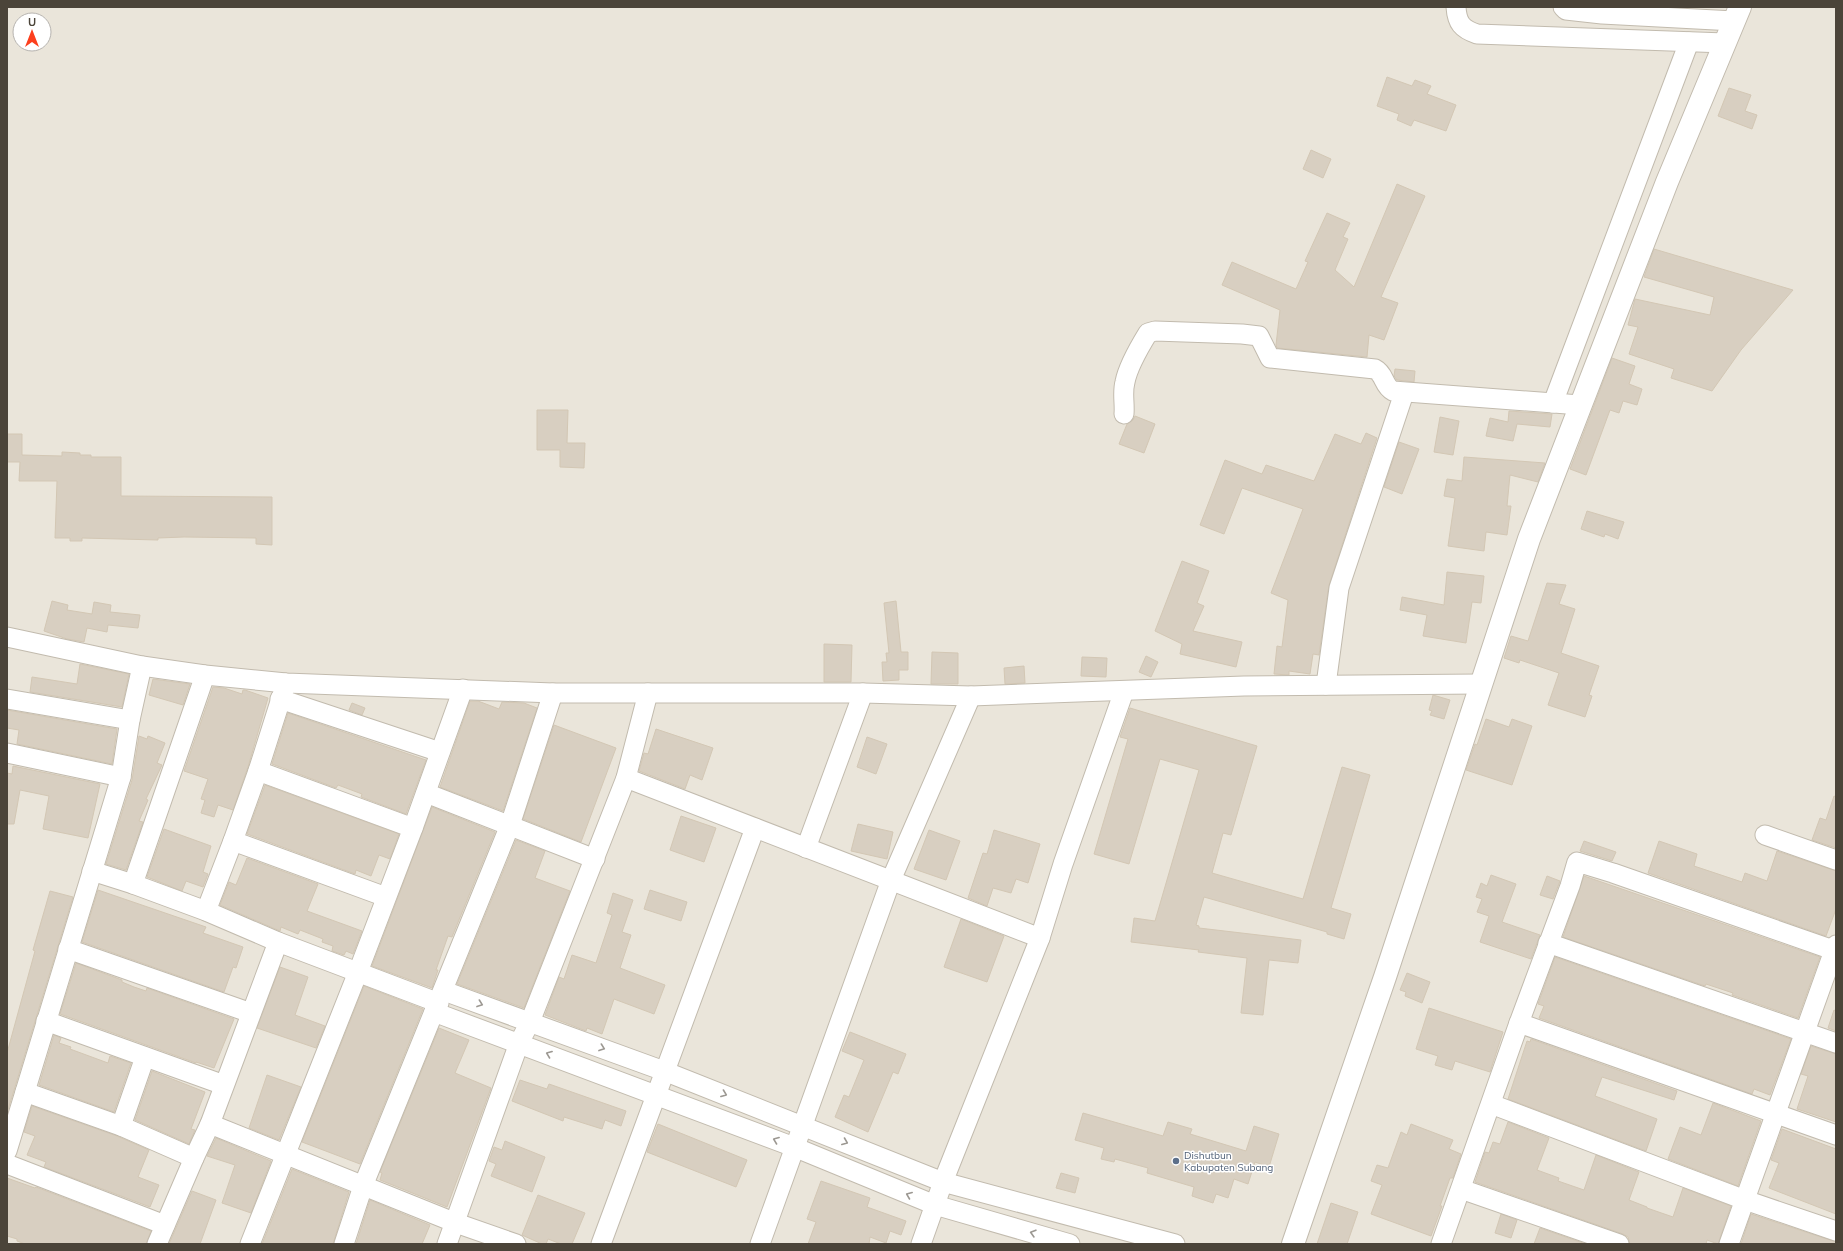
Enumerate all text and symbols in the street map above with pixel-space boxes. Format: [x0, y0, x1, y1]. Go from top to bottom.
north arrow [12, 12, 52, 52]
text: U [28, 15, 36, 29]
one-way arrow [477, 999, 484, 1008]
one-way arrow [599, 1044, 606, 1052]
one-way arrow [546, 1051, 553, 1059]
one-way arrow [721, 1090, 728, 1098]
one-way arrow [772, 1137, 779, 1145]
one-way arrow [841, 1138, 848, 1146]
place label: Dishutbun Kabupaten Subang [1184, 1149, 1273, 1174]
marker: Dishutbun Kabupaten Subang [1171, 1156, 1181, 1166]
one-way arrow [905, 1191, 912, 1199]
one-way arrow [1030, 1229, 1037, 1238]

